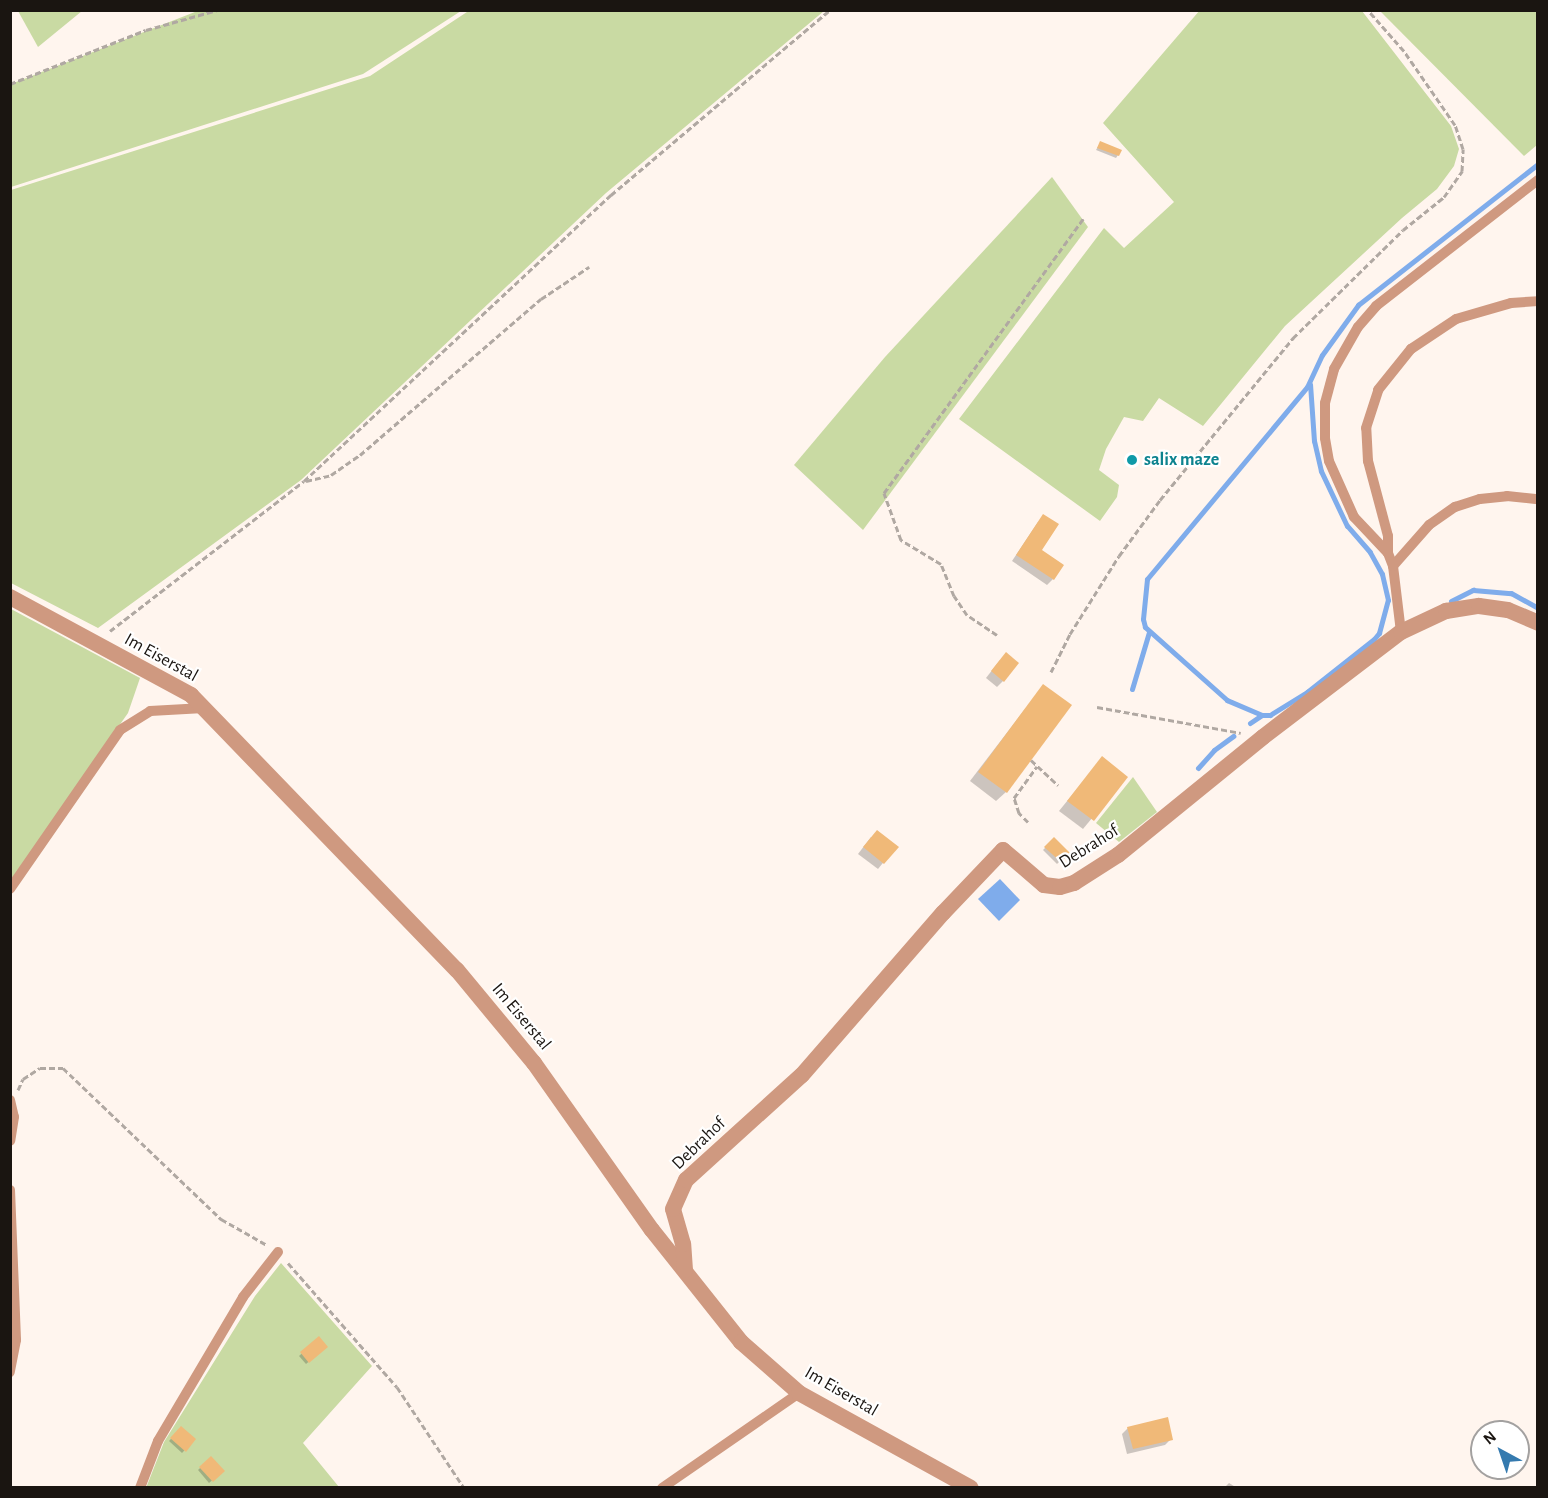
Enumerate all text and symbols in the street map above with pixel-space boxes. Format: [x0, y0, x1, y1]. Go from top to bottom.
place label: salix maze [1144, 449, 1219, 471]
marker: salix maze [1125, 453, 1139, 467]
street label: Im Eiserstal [120, 629, 202, 687]
street label: Debrahof [1055, 820, 1123, 874]
street label: Im Eiserstal [487, 979, 555, 1055]
street label: Debrahof [668, 1113, 730, 1175]
street label: Im Eiserstal [801, 1362, 881, 1422]
north arrow [1470, 1420, 1530, 1480]
text: N [1480, 1428, 1499, 1447]

